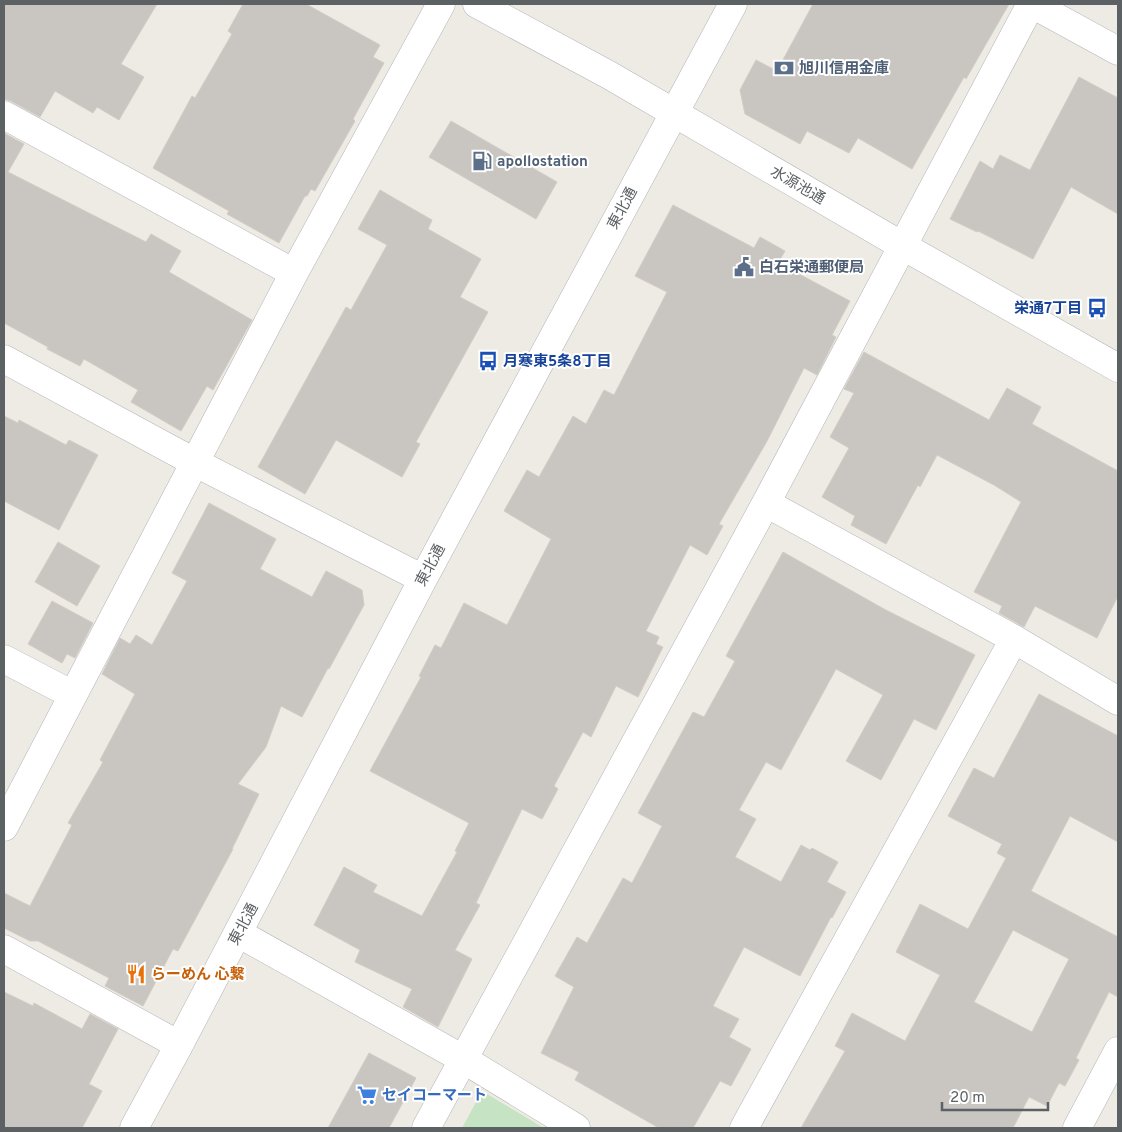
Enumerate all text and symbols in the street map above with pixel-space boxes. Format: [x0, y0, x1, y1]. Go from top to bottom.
bank icon: 旭川信用金庫 [773, 57, 795, 79]
place label: 旭川信用金庫 [799, 60, 889, 79]
fuel station icon: apollostation [471, 150, 493, 172]
place label: apollostation [497, 153, 588, 172]
street label: 水源池通 [767, 163, 828, 210]
street label: 東北通 [603, 184, 642, 233]
public building icon: 白石栄通郵便局 [733, 256, 755, 278]
place label: 白石栄通郵便局 [759, 258, 864, 278]
bus stop icon: 栄通7丁目 [1086, 297, 1108, 319]
place label: 栄通7丁目 [1014, 300, 1082, 319]
bus stop icon: 月寒東5条8丁目 [477, 350, 499, 372]
place label: 月寒東5条8丁目 [503, 353, 612, 372]
street label: 東北通 [411, 541, 450, 590]
street label: 東北通 [224, 900, 263, 949]
restaurant icon: らーめん 心繋 [125, 963, 147, 985]
place label: らーめん 心繋 [151, 966, 245, 985]
scale bar [942, 1080, 1048, 1112]
supermarket icon: セイコーマート [356, 1084, 378, 1106]
place label: セイコーマート [382, 1087, 487, 1106]
text: 20 m [950, 1089, 985, 1108]

